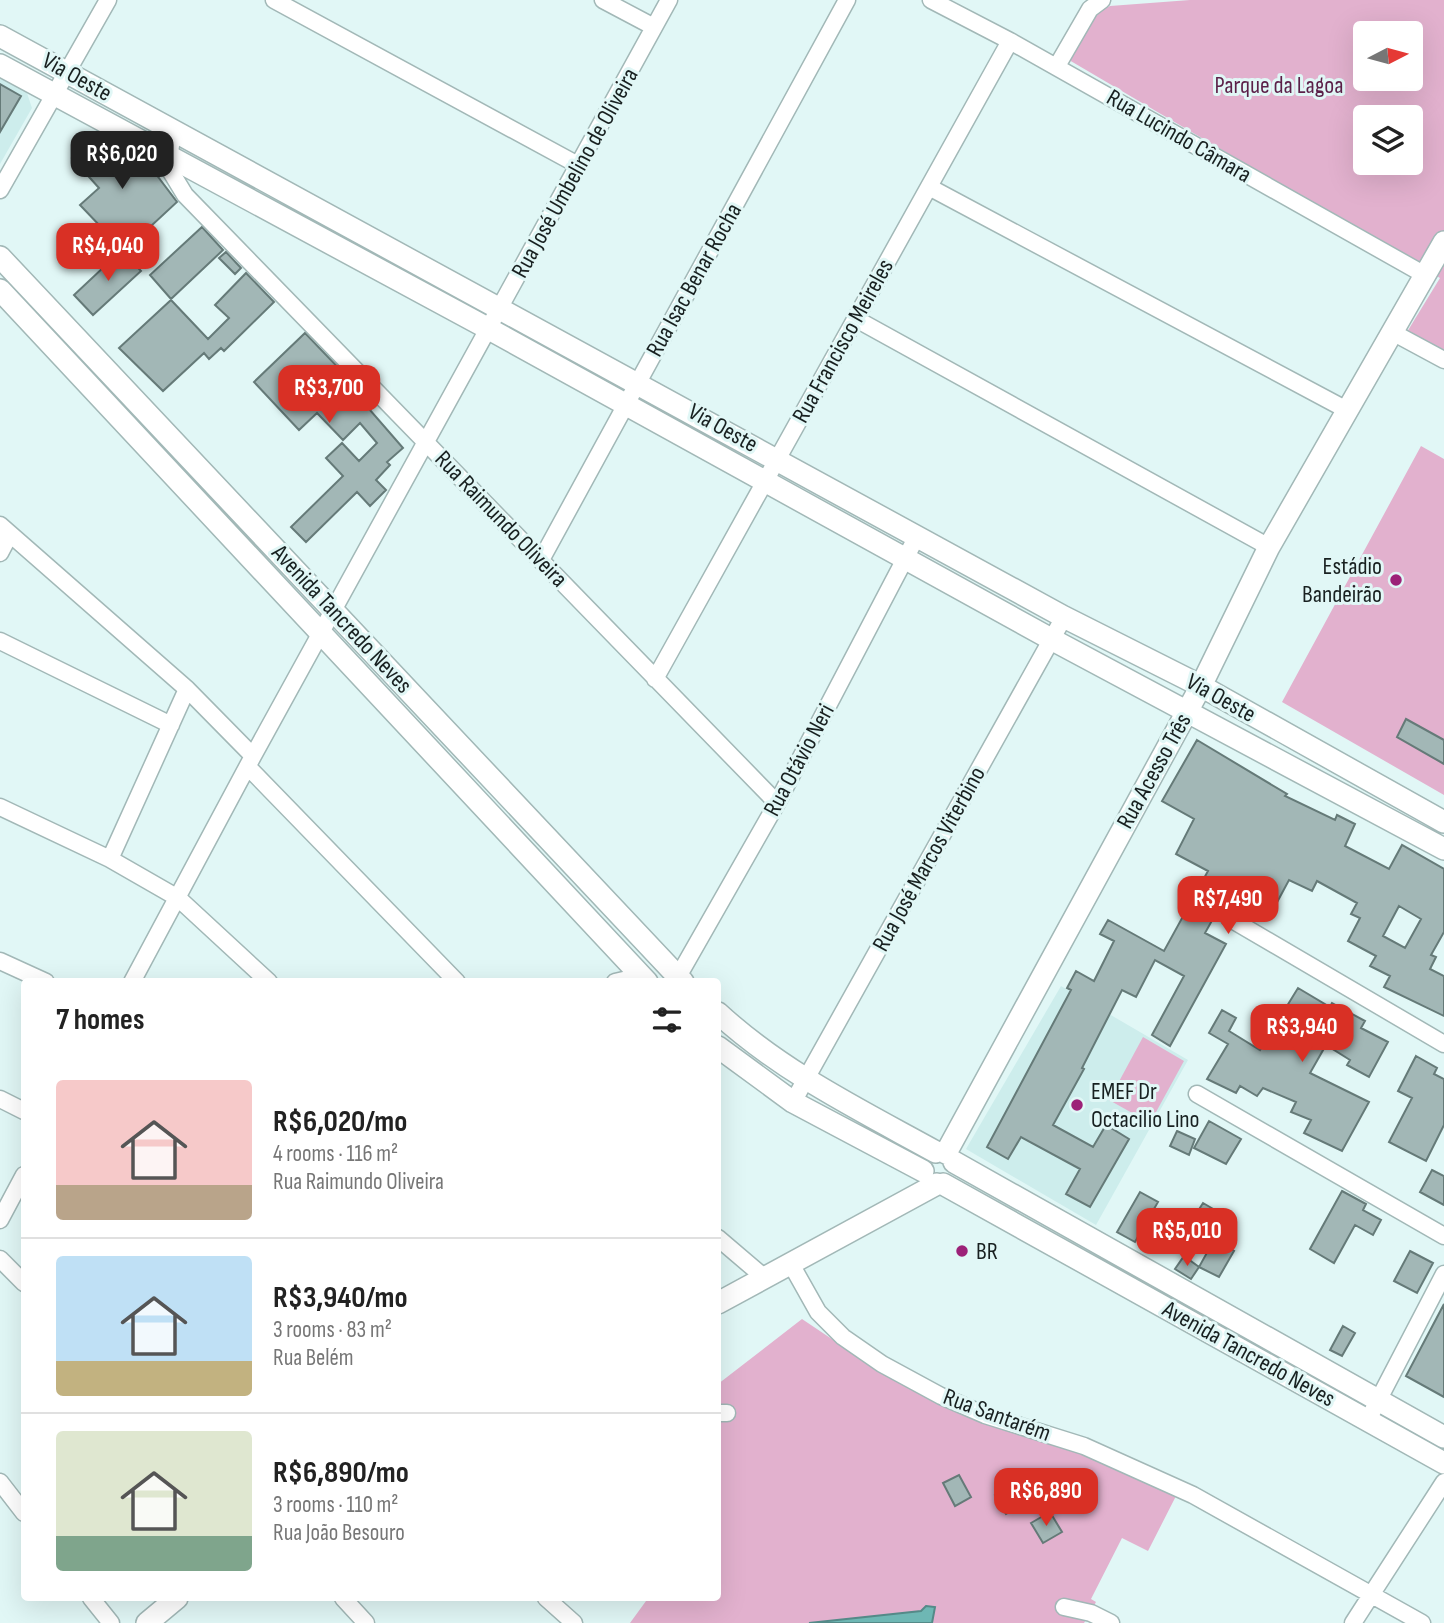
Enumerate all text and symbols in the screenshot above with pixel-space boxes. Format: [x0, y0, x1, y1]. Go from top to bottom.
north arrow [1353, 21, 1423, 91]
map controls [1353, 21, 1423, 175]
street label: Via Oeste [37, 46, 117, 108]
street label: Rua José Umbelino de Oliveira [505, 63, 645, 283]
park label: Parque da Lagoa [1215, 71, 1343, 100]
street label: Rua Lucindo Câmara [1102, 83, 1256, 189]
button: layers [1353, 105, 1423, 175]
pin: R$6,020 [57, 132, 187, 191]
text: R$6,020 [87, 140, 157, 168]
street label: Rua Isac Benar Rocha [640, 198, 748, 362]
pin: R$4,040 [43, 224, 173, 283]
text: R$4,040 [72, 232, 144, 260]
street label: Rua Francisco Meireles [786, 254, 900, 428]
pin: R$3,700 [264, 366, 394, 425]
text: R$3,700 [294, 374, 364, 402]
street label: Via Oeste [683, 397, 763, 459]
street label: Rua Raimundo Oliveira [429, 445, 573, 593]
street label: Avenida Tancredo Neves [265, 538, 418, 699]
place label: Estádio Bandeirão [1302, 552, 1382, 609]
marker: Estádio Bandeirão [1388, 572, 1404, 588]
street label: Via Oeste [1181, 667, 1261, 729]
street label: Rua Otávio Neri [757, 699, 841, 821]
street label: Rua Acesso Três [1110, 708, 1198, 834]
street label: Rua José Marcos Viterbino [866, 762, 992, 956]
pin: R$7,490 [1163, 876, 1293, 936]
text: R$7,490 [1193, 885, 1263, 913]
icon: filters [648, 1001, 686, 1039]
text: 7 homes [56, 1002, 144, 1038]
pin: R$3,940 [1237, 1004, 1367, 1064]
text: R$3,940 [1267, 1013, 1337, 1041]
place label: EMEF Dr Octacilio Lino [1091, 1077, 1200, 1134]
marker: EMEF Dr Octacilio Lino [1069, 1097, 1085, 1113]
text: R$6,020/mo [273, 1104, 407, 1140]
icon: home [112, 1108, 196, 1192]
text: 4 rooms · 116 m² [273, 1140, 398, 1168]
text: Rua Raimundo Oliveira [273, 1168, 444, 1196]
pin: R$5,010 [1122, 1208, 1252, 1268]
text: R$5,010 [1152, 1217, 1222, 1245]
place label: BR [976, 1237, 998, 1266]
marker: BR [954, 1243, 970, 1259]
text: R$3,940/mo [273, 1280, 408, 1316]
icon: home [112, 1284, 196, 1368]
street label: Avenida Tancredo Neves [1157, 1294, 1340, 1413]
text: 3 rooms · 83 m² [273, 1316, 392, 1344]
text: Rua Belém [273, 1344, 354, 1372]
street label: Rua Santarém [939, 1382, 1055, 1448]
text: R$6,890/mo [273, 1455, 409, 1491]
icon: home [112, 1459, 196, 1543]
pin: R$6,890 [981, 1468, 1111, 1528]
text: R$6,890 [1010, 1477, 1082, 1505]
text: 3 rooms · 110 m² [273, 1491, 398, 1519]
text: Rua João Besouro [273, 1519, 405, 1547]

